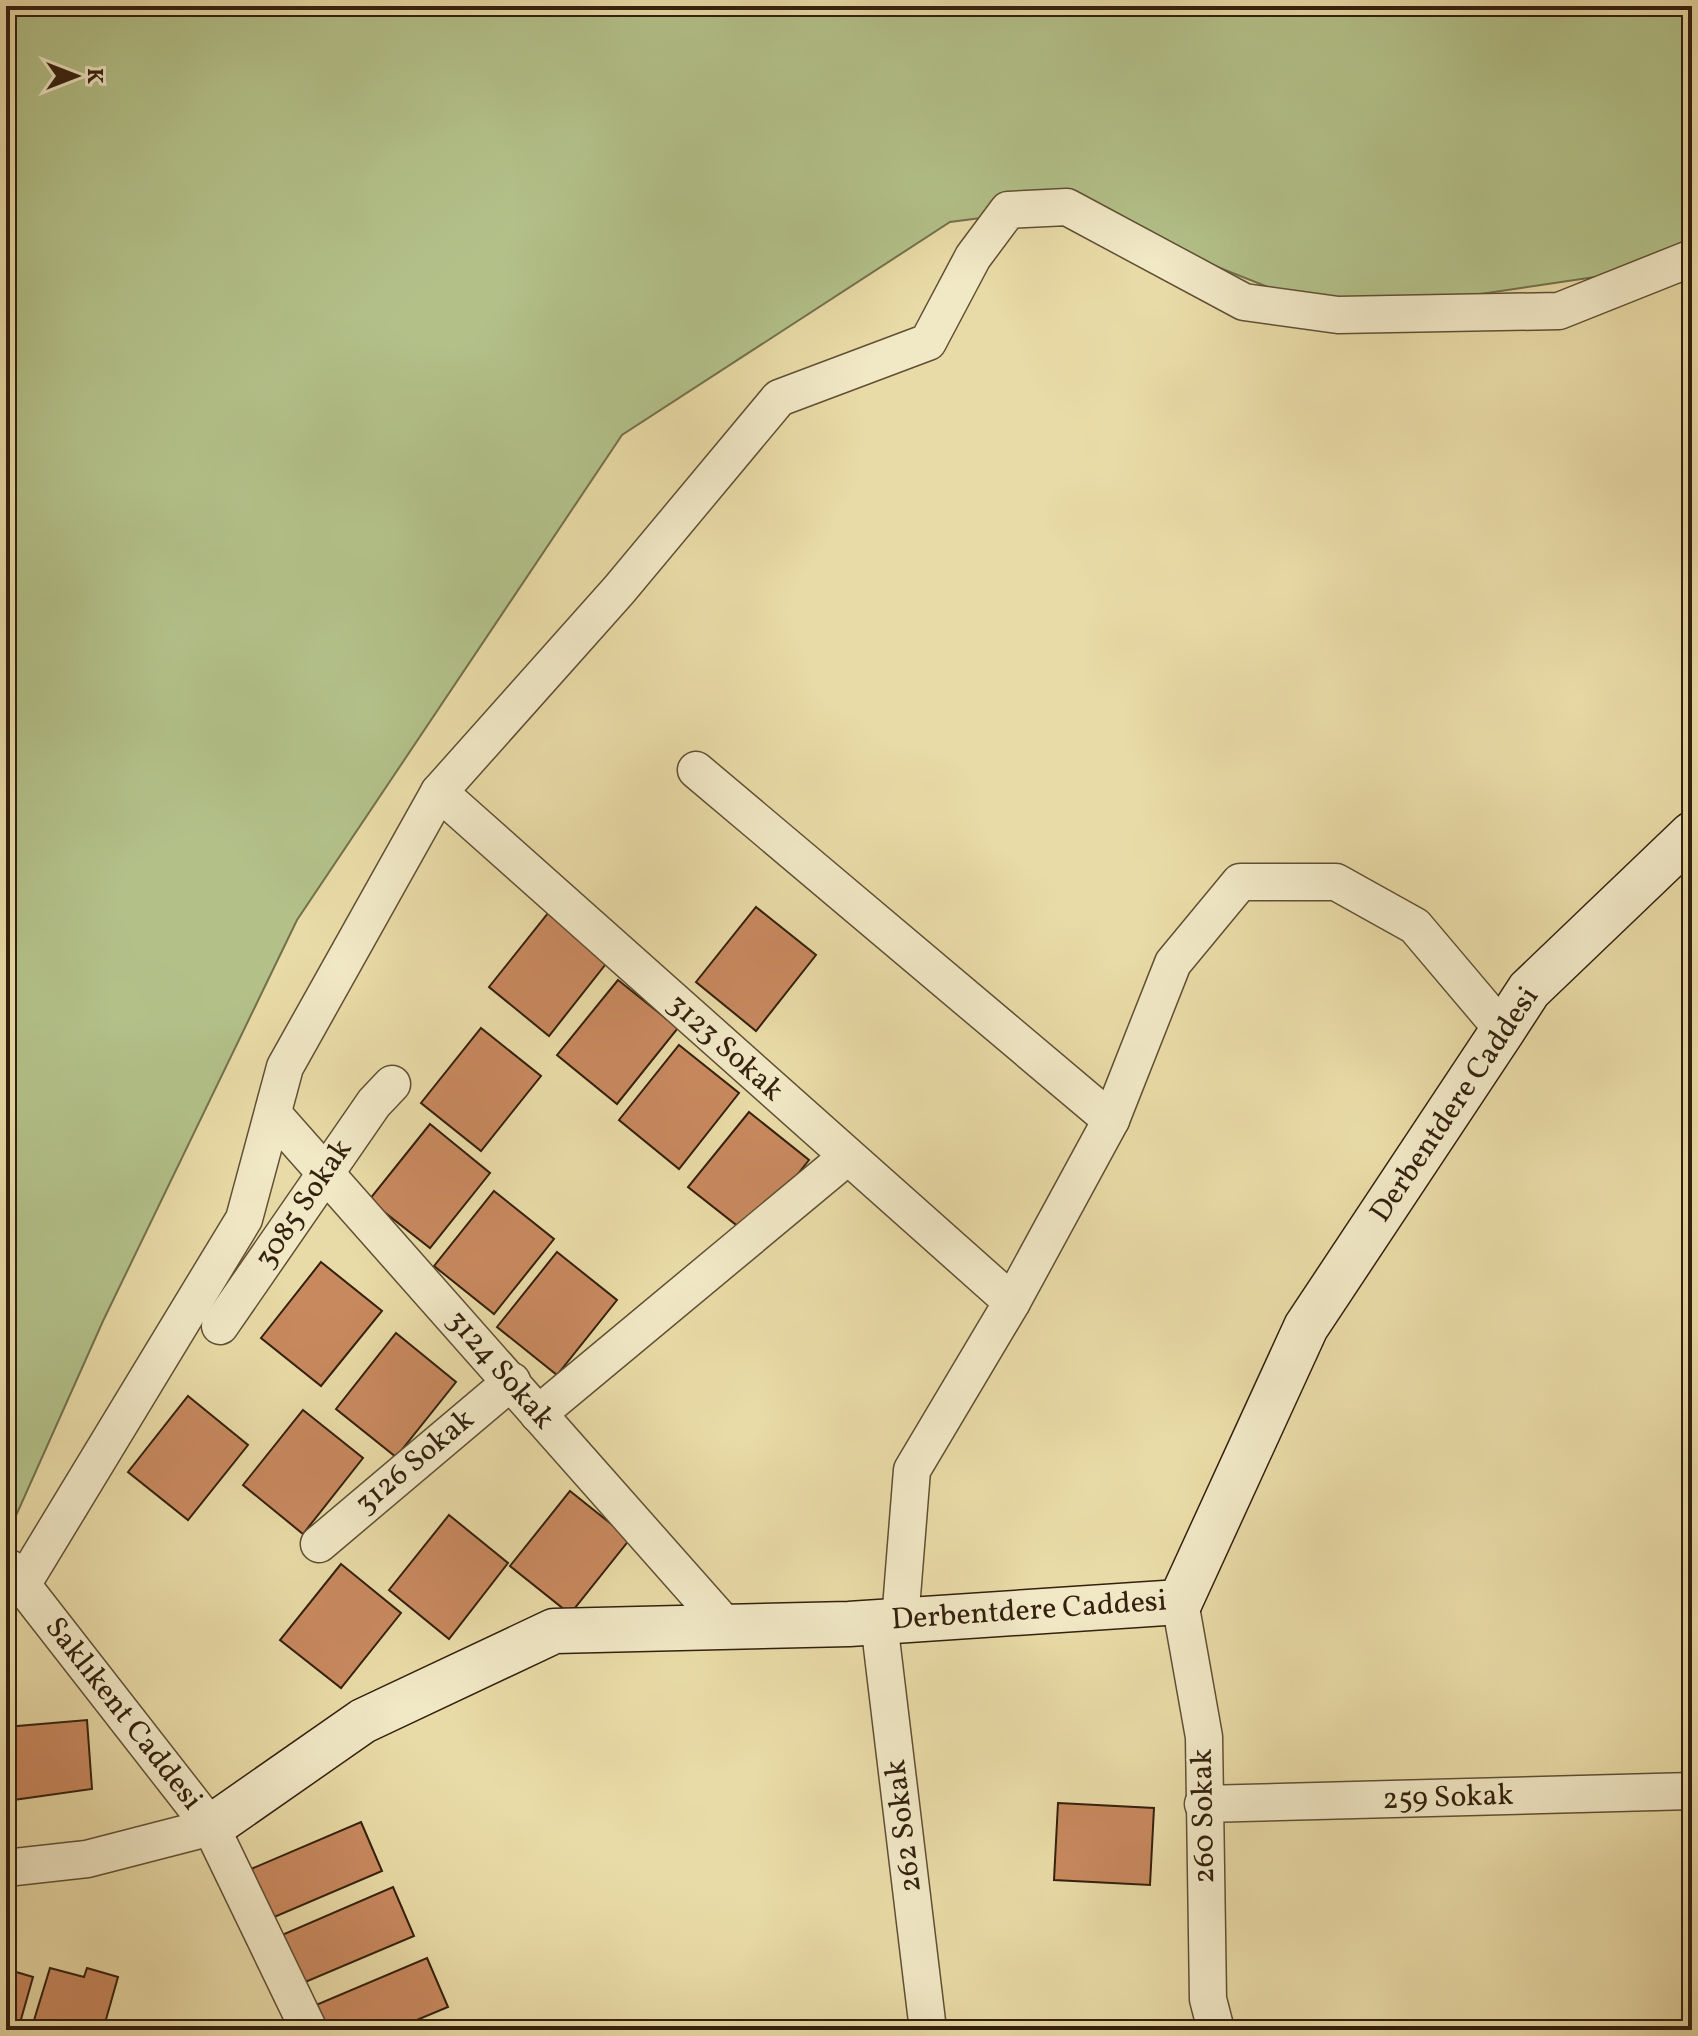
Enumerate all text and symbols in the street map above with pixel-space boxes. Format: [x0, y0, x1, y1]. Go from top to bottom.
north arrow [36, 36, 116, 116]
text: K [78, 68, 109, 84]
street label: Derbentdere Caddesi [1360, 979, 1550, 1231]
street label: 3123 Sokak [658, 984, 792, 1112]
street label: 3085 Sokak [245, 1131, 363, 1277]
street label: 3124 Sokak [436, 1301, 564, 1439]
street label: 3126 Sokak [346, 1400, 484, 1524]
street label: Derbentdere Caddesi [890, 1580, 1168, 1642]
street label: Saklıkent Caddesi [34, 1609, 212, 1819]
street label: 260 Sokak [1182, 1748, 1226, 1884]
street label: 262 Sokak [875, 1757, 933, 1895]
street label: 259 Sokak [1382, 1775, 1514, 1821]

